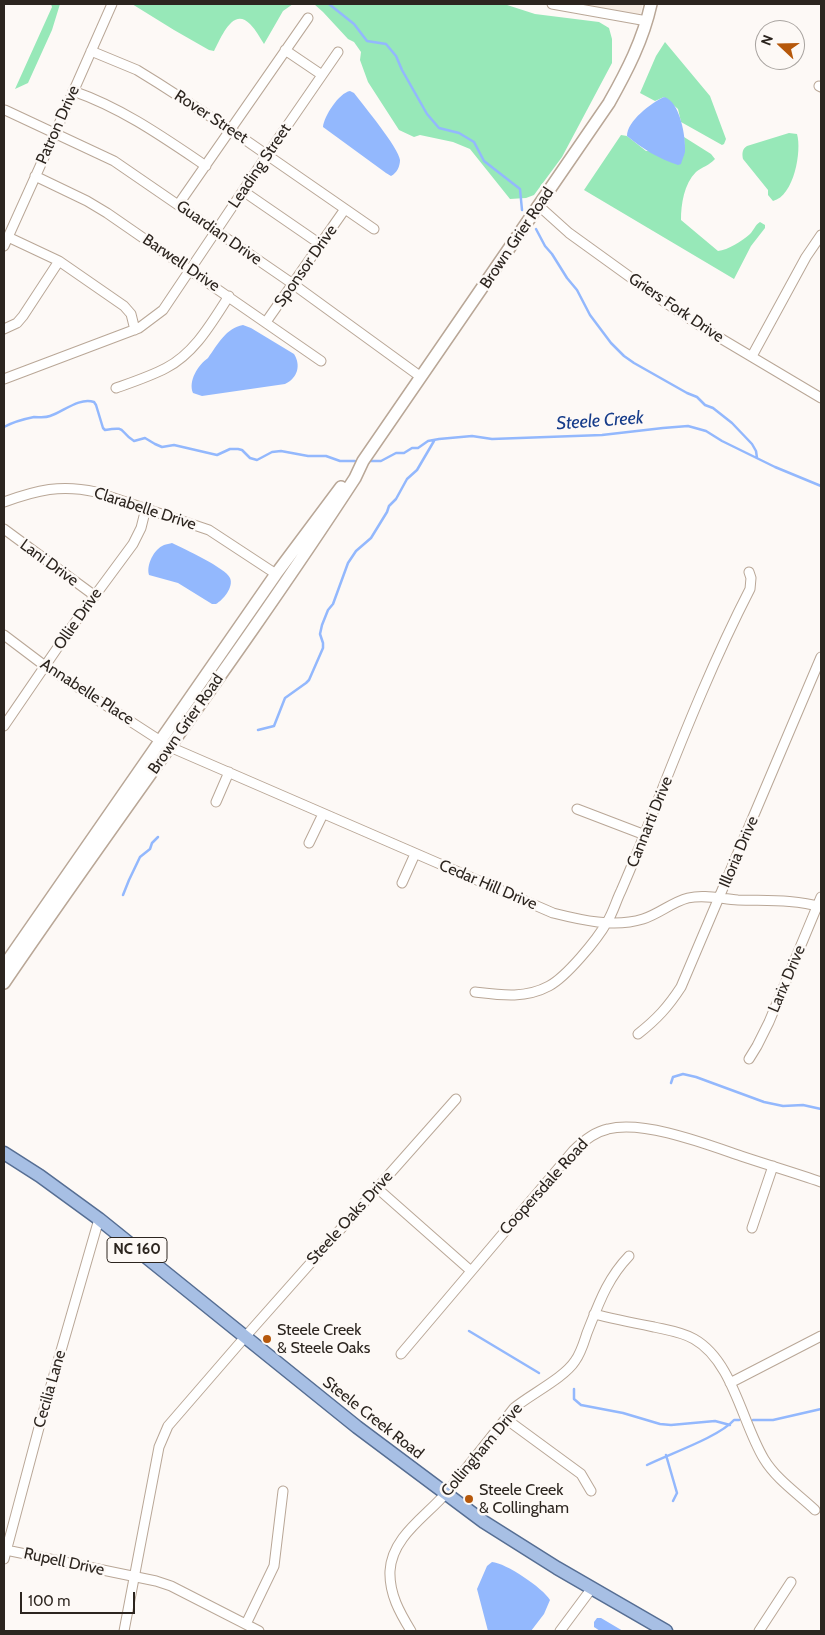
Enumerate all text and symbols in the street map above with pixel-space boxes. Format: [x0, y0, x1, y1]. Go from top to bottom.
north arrow [755, 20, 805, 70]
text: N [757, 32, 777, 48]
street label: Patron Drive [32, 83, 84, 167]
street label: Rover Street [171, 86, 251, 148]
street label: Leading Street [225, 120, 295, 212]
street label: Brown Grier Road [476, 184, 558, 292]
street label: Guardian Drive [173, 196, 265, 270]
street label: Sponsor Drive [271, 221, 341, 311]
street label: Barwell Drive [139, 230, 223, 296]
street label: Griers Fork Drive [625, 269, 727, 347]
water label: Steele Creek [556, 407, 644, 435]
street label: Clarabelle Drive [92, 483, 198, 535]
street label: Lani Drive [16, 535, 82, 591]
street label: Ollie Drive [50, 584, 106, 654]
street label: Annabelle Place [37, 655, 137, 729]
street label: Brown Grier Road [144, 670, 228, 778]
street label: Cannarti Drive [623, 774, 677, 870]
street label: Illoria Drive [715, 813, 763, 891]
street label: Cedar Hill Drive [436, 856, 540, 914]
street label: Larix Drive [764, 942, 810, 1016]
street label: Coopersdale Road [496, 1135, 592, 1239]
street label: Steele Oaks Drive [303, 1167, 397, 1269]
road number: NC 160 [107, 1238, 167, 1262]
place label: Steele Creek & Steele Oaks [277, 1320, 370, 1358]
marker: Steele Creek & Steele Oaks [261, 1333, 273, 1345]
street label: Cecilia Lane [30, 1348, 70, 1430]
street label: Steele Creek Road [319, 1373, 427, 1463]
street label: Collingham Drive [437, 1399, 527, 1501]
place label: Steele Creek & Collingham [479, 1480, 569, 1518]
marker: Steele Creek & Collingham [463, 1493, 475, 1505]
street label: Rupell Drive [22, 1544, 106, 1580]
scale bar [22, 1582, 138, 1614]
text: 100 m [28, 1592, 70, 1610]

